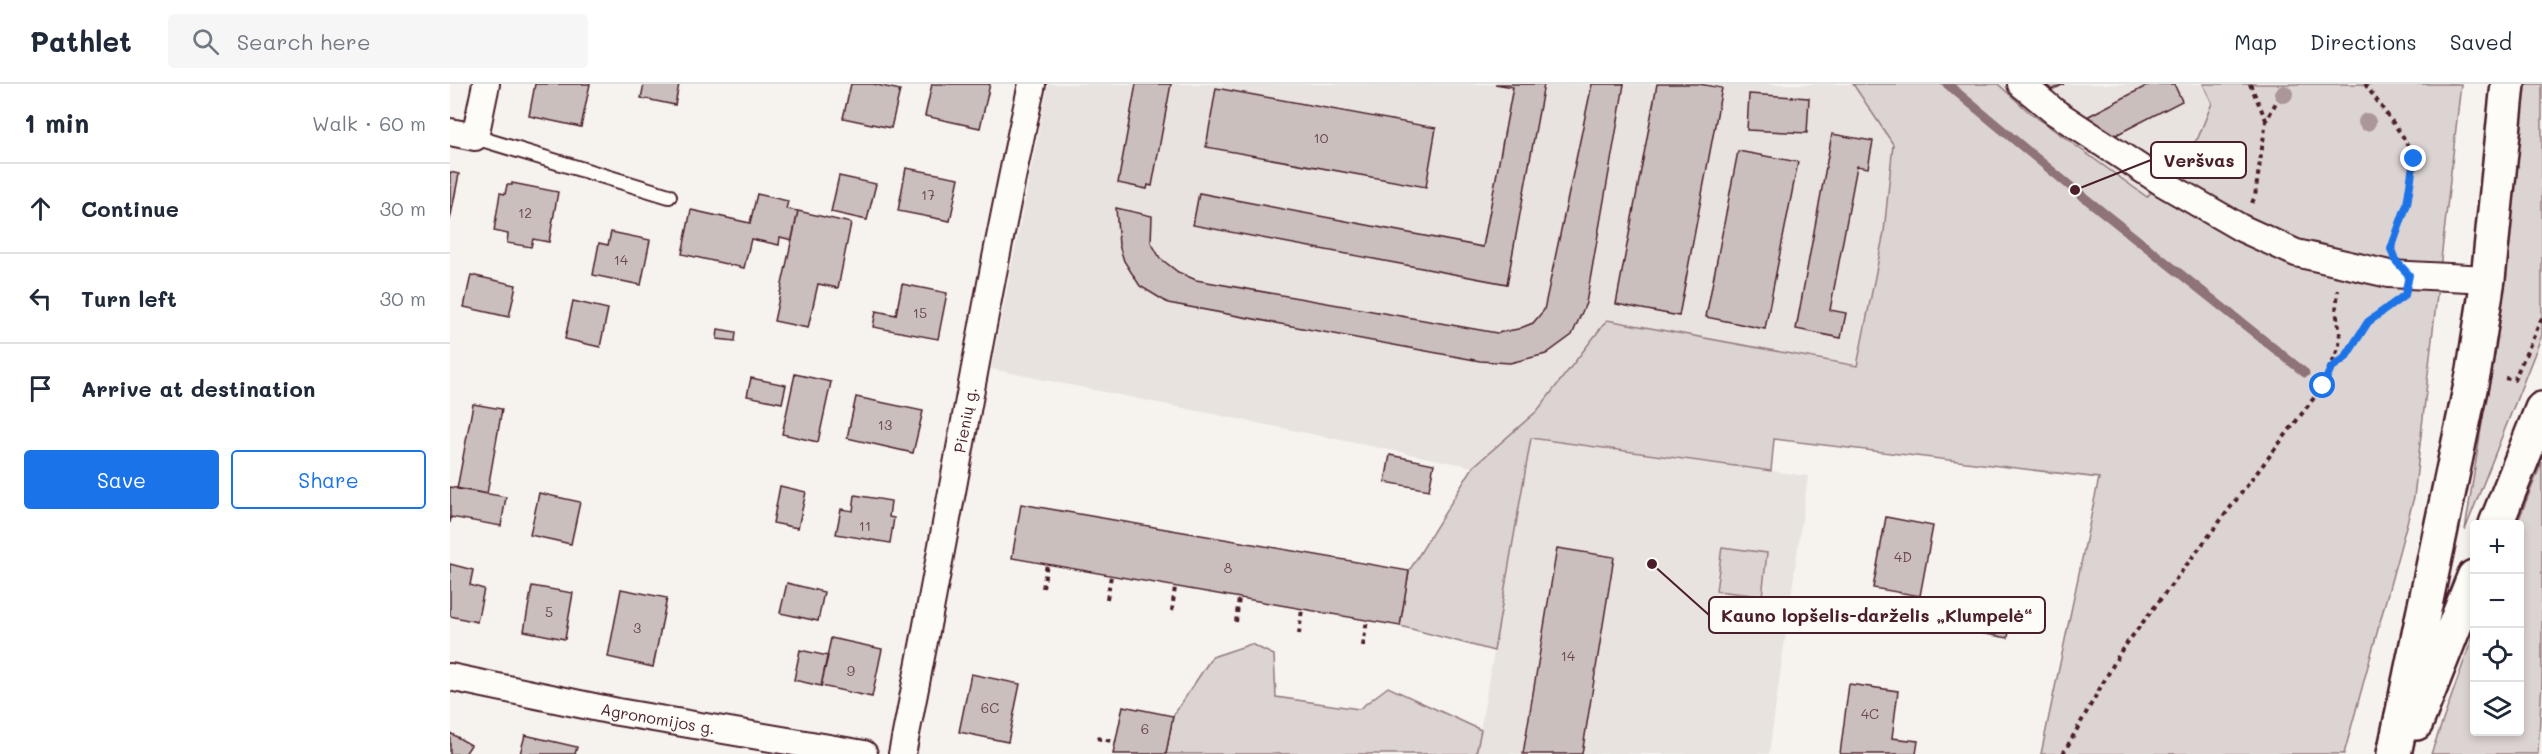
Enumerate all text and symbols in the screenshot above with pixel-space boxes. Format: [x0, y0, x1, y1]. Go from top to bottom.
search box [168, 14, 588, 68]
text: Pathlet [30, 23, 132, 59]
icon: search [189, 25, 222, 58]
text: Search here [237, 27, 371, 56]
text: Map [2234, 28, 2277, 55]
text: Directions [2310, 28, 2417, 55]
text: Saved [2450, 28, 2512, 55]
text: 1 min [24, 106, 89, 140]
text: Walk · 60 m [312, 110, 426, 136]
house number: 10 [1314, 128, 1329, 147]
callout: Veršvas [2151, 142, 2246, 178]
route end [2400, 145, 2426, 171]
text: Veršvas [2164, 148, 2234, 172]
house number: 17 [921, 185, 935, 204]
icon: ahead [24, 192, 57, 225]
text: Continue [81, 194, 179, 223]
text: 30 m [380, 195, 426, 221]
house number: 12 [518, 203, 532, 222]
house number: 14 [614, 250, 629, 269]
icon: left [24, 282, 57, 315]
text: Turn left [81, 284, 177, 313]
text: 30 m [380, 285, 426, 311]
house number: 15 [913, 303, 927, 322]
icon: arrive [24, 372, 57, 405]
route start [2309, 372, 2335, 398]
text: Arrive at destination [81, 374, 316, 403]
street label: Pienių g. [948, 385, 981, 454]
house number: 13 [878, 415, 892, 434]
button: Save [24, 450, 219, 509]
button: Share [231, 450, 426, 509]
house number: 11 [859, 516, 871, 535]
map controls [2470, 520, 2524, 736]
button: + [2470, 520, 2524, 574]
house number: 4D [1894, 547, 1912, 566]
house number: 8 [1224, 558, 1232, 577]
button: − [2470, 574, 2524, 628]
callout: Kauno lopšelis-darželis „Klumpelė“ [1709, 597, 2045, 633]
house number: 5 [545, 602, 553, 621]
text: Kauno lopšelis-darželis „Klumpelė“ [1721, 603, 2033, 627]
house number: 3 [633, 618, 641, 637]
button: locate [2470, 628, 2524, 682]
house number: 14 [1561, 646, 1576, 665]
house number: 9 [847, 661, 855, 680]
button: layers [2470, 682, 2524, 736]
street label: Agronomijos g. [599, 698, 717, 738]
house number: 6C [981, 698, 999, 717]
house number: 4C [1861, 704, 1879, 723]
house number: 6 [1141, 719, 1149, 738]

